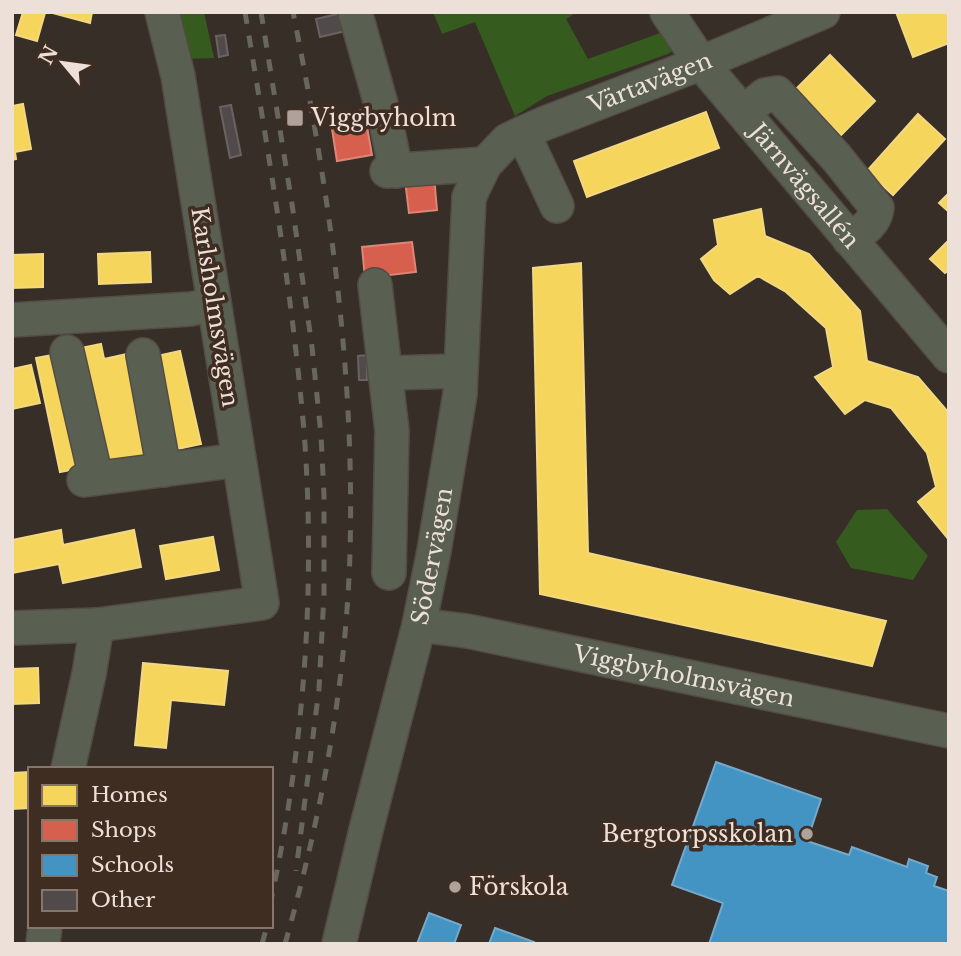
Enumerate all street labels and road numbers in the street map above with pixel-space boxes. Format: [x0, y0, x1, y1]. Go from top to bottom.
street label: Värtavägen [584, 46, 716, 119]
street label: Järnvägsallén [742, 115, 866, 254]
street label: Karlsholmsvägen [185, 205, 245, 409]
street label: Södervägen [405, 485, 458, 627]
street label: Viggbyholmsvägen [570, 639, 797, 713]

